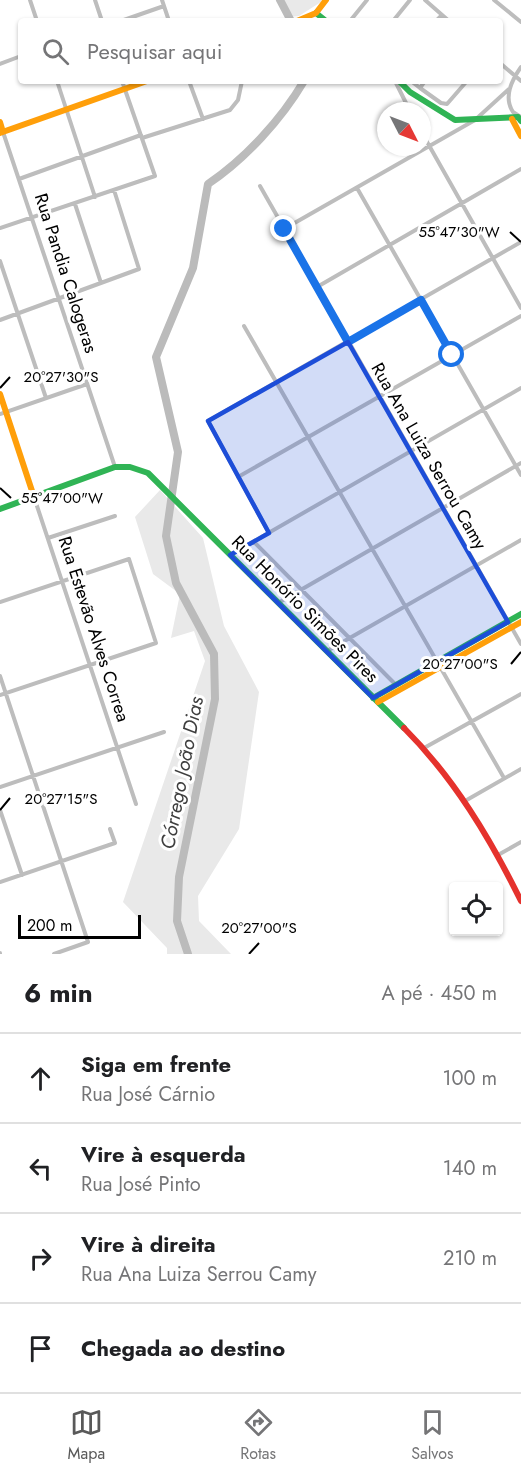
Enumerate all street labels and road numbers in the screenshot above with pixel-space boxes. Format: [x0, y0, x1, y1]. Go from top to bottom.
street label: Rua Pandia Calogeras [28, 190, 104, 356]
street label: Rua Ana Luiza Serrou Camy [365, 358, 493, 554]
street label: Rua Honório Simões Pires [225, 529, 385, 689]
street label: Rua Estevão Alves Correa [52, 533, 136, 725]

